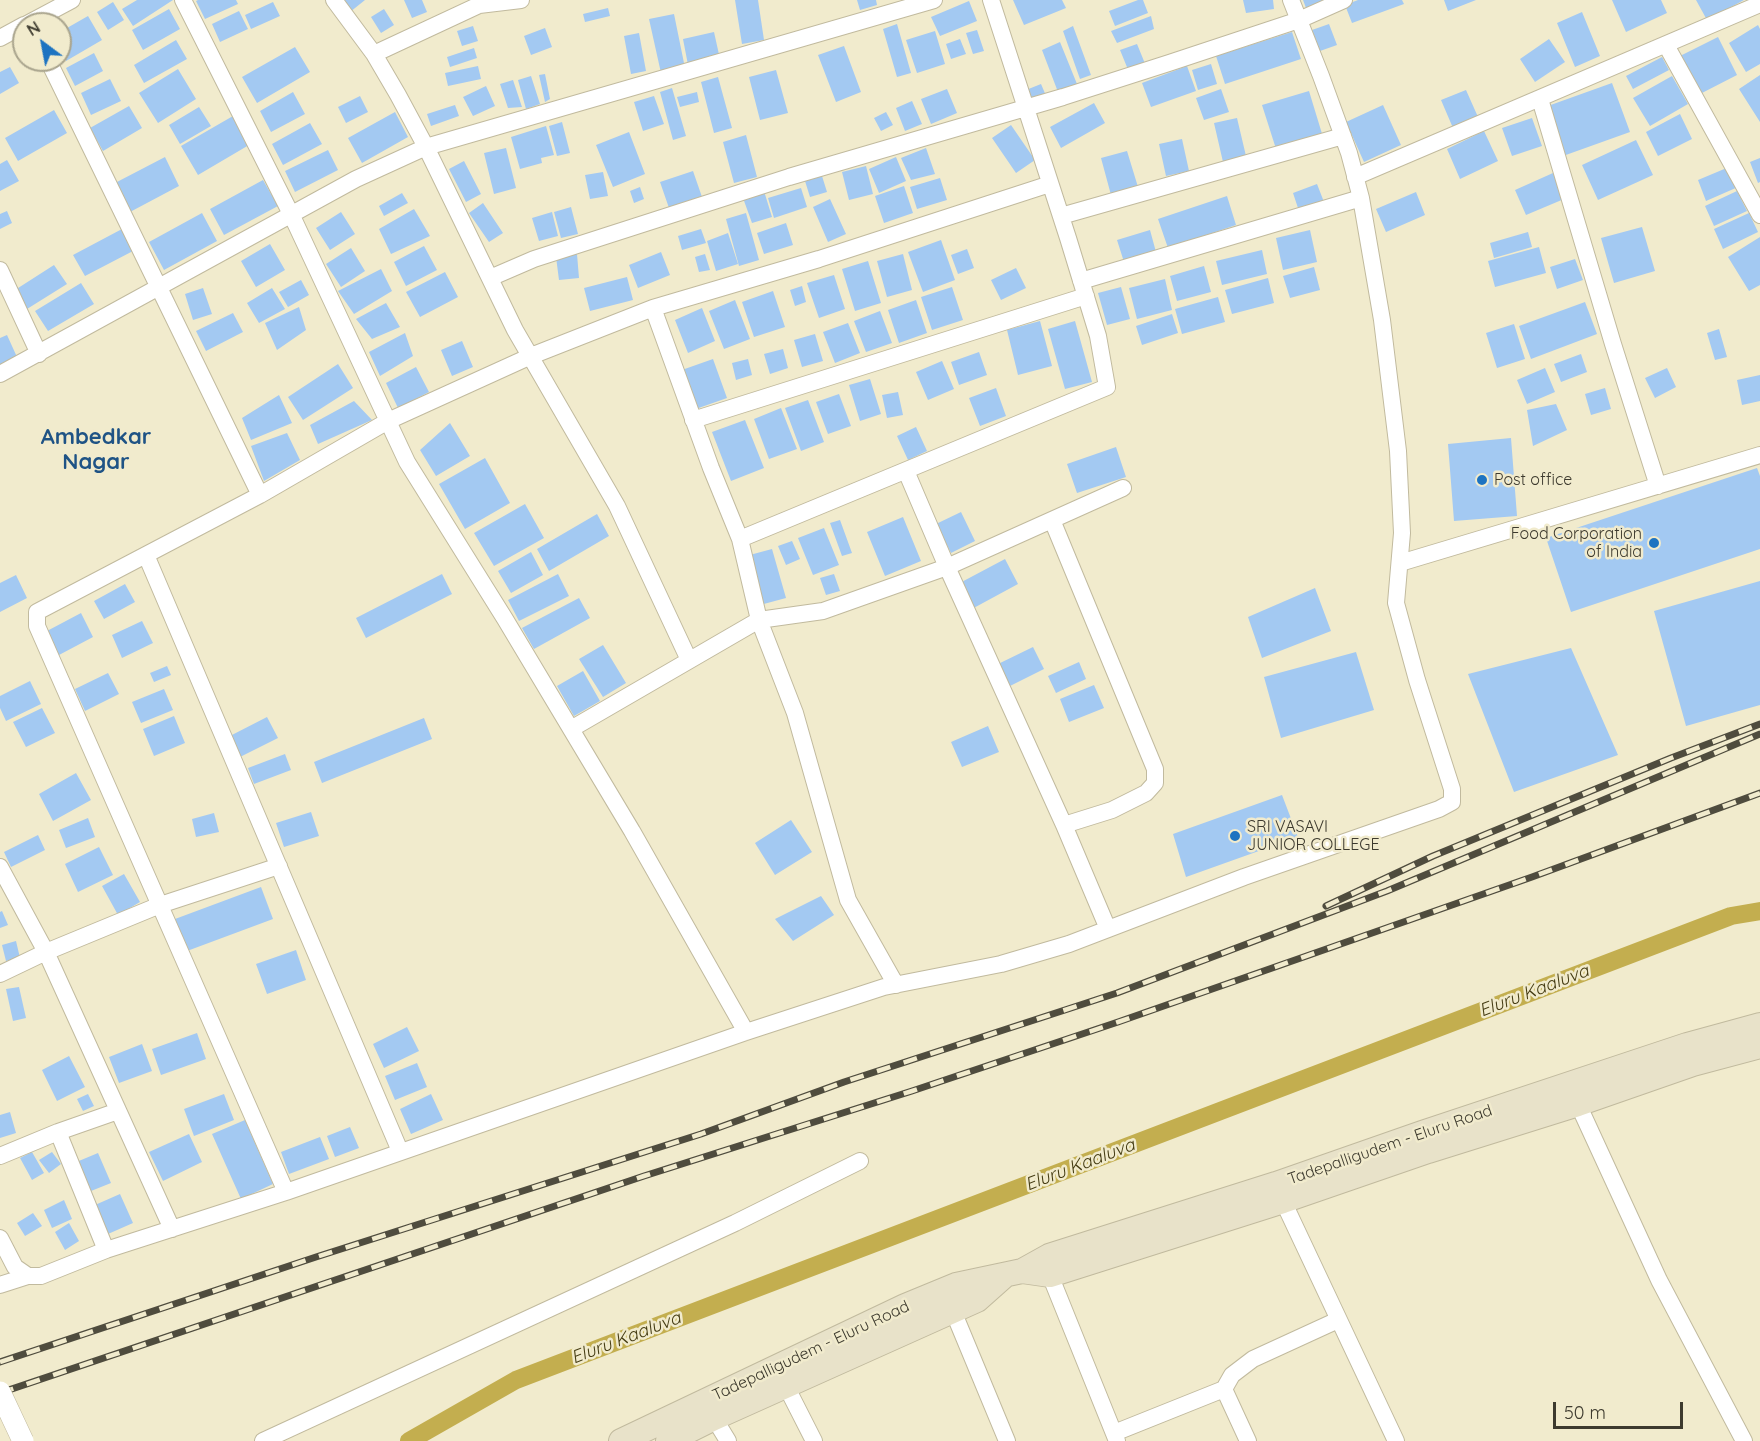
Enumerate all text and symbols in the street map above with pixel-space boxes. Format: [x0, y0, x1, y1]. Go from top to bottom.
north arrow [12, 12, 72, 72]
text: N [23, 17, 44, 40]
district label: Ambedkar Nagar [41, 424, 151, 476]
place label: Post office [1494, 470, 1572, 490]
marker: Post office [1475, 473, 1489, 487]
place label: Food Corporation of India [1511, 524, 1642, 562]
marker: Food Corporation of India [1647, 536, 1661, 550]
place label: SRI VASAVI JUNIOR COLLEGE [1247, 817, 1380, 855]
marker: SRI VASAVI JUNIOR COLLEGE [1228, 829, 1242, 843]
water label: Eluru Kaaluva [1476, 960, 1592, 1022]
street label: Tadepalligudem - Eluru Road [1285, 1101, 1495, 1189]
water label: Eluru Kaaluva [1022, 1134, 1138, 1196]
street label: Tadepalligudem - Eluru Road [709, 1297, 913, 1405]
water label: Eluru Kaaluva [568, 1307, 684, 1369]
scale bar [1556, 1390, 1686, 1428]
text: 50 m [1564, 1401, 1606, 1424]

